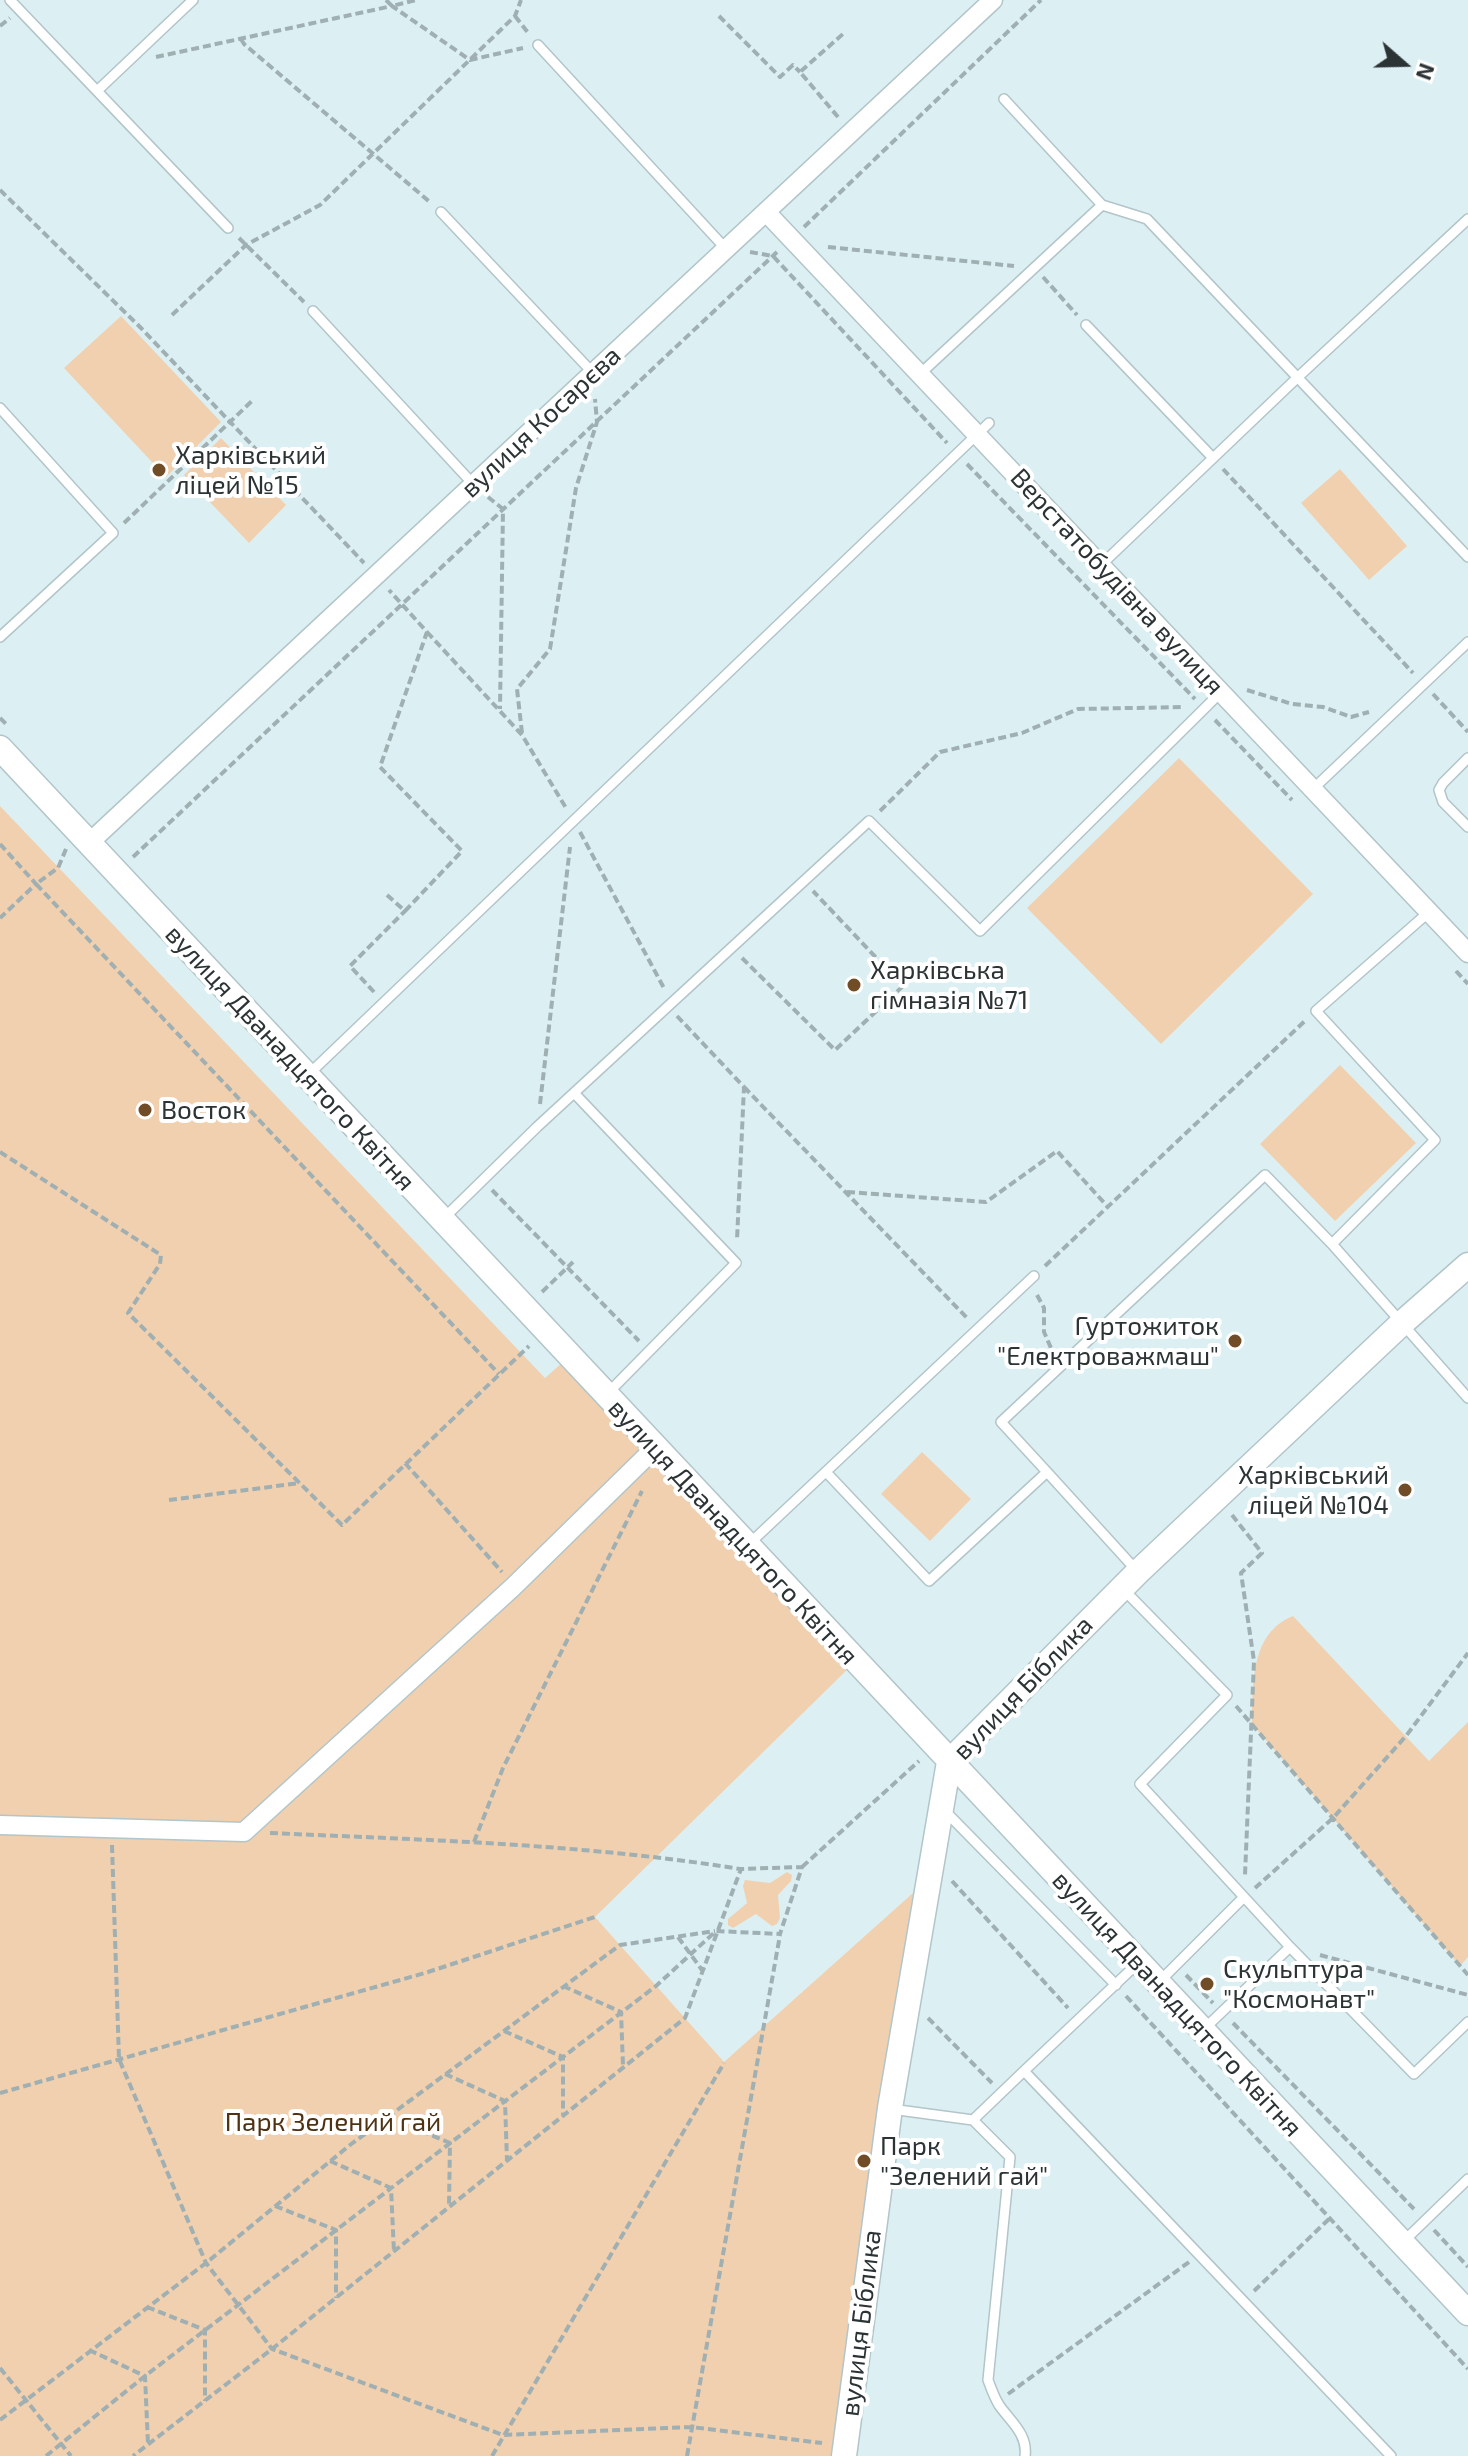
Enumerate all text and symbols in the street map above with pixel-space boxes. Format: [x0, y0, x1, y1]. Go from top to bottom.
north arrow [1364, 24, 1444, 104]
text: N [1412, 60, 1441, 84]
street label: вулиця Косарєва [455, 340, 627, 504]
place label: Харківський ліцей №15 [175, 439, 326, 500]
marker: Харківський ліцей №15 [150, 461, 168, 479]
street label: Верстатобудівна вулиця [1004, 462, 1230, 702]
street label: вулиця Дванадцятого Квітня [159, 919, 421, 1197]
place label: Харківська гімназія №71 [870, 954, 1028, 1016]
marker: Харківська гімназія №71 [845, 976, 863, 994]
place label: Восток [161, 1094, 246, 1126]
marker: Восток [136, 1101, 154, 1119]
place label: Гуртожиток "Електроважмаш" [997, 1310, 1219, 1372]
marker: Гуртожиток "Електроважмаш" [1226, 1332, 1244, 1350]
street label: вулиця Дванадцятого Квітня [602, 1393, 864, 1671]
place label: Харківський ліцей №104 [1238, 1459, 1389, 1520]
marker: Харківський ліцей №104 [1396, 1481, 1414, 1499]
street label: вулиця Біблика [947, 1610, 1099, 1766]
street label: вулиця Дванадцятого Квітня [1046, 1865, 1308, 2143]
place label: Скульптура "Космонавт" [1223, 1953, 1375, 2014]
marker: Скульптура "Космонавт" [1198, 1975, 1216, 1993]
park label: Парк Зелений гай [225, 2106, 441, 2138]
place label: Парк "Зелений гай" [880, 2130, 1048, 2192]
marker: Парк "Зелений гай" [855, 2152, 873, 2170]
street label: вулиця Біблика [834, 2228, 888, 2418]

